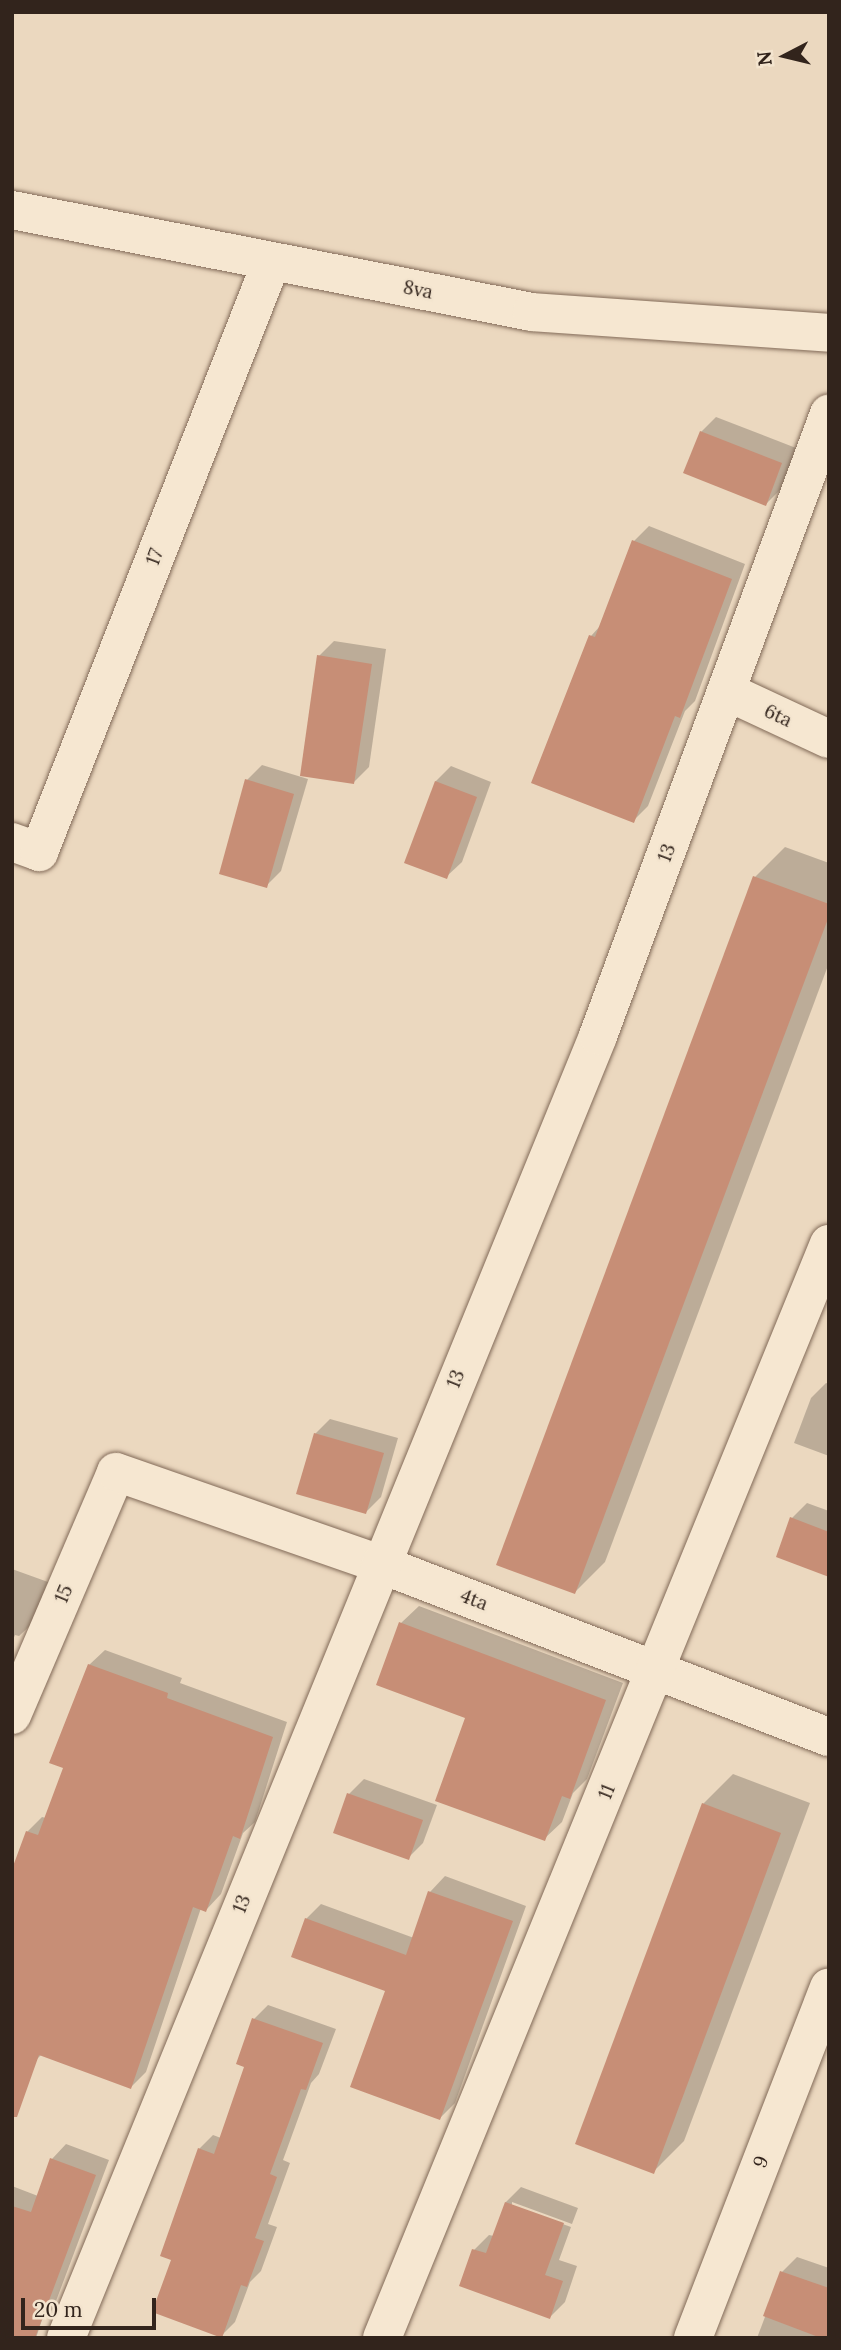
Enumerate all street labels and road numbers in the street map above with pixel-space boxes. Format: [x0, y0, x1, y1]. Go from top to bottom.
street label: 8va [401, 276, 435, 304]
street label: 17 [142, 546, 168, 568]
street label: 6ta [760, 700, 796, 732]
street label: 13 [653, 841, 681, 865]
street label: 13 [442, 1367, 470, 1391]
street label: 15 [50, 1582, 78, 1606]
street label: 4ta [457, 1584, 491, 1616]
street label: 11 [594, 1781, 620, 1803]
street label: 13 [228, 1892, 256, 1916]
street label: 9 [748, 2153, 774, 2171]

